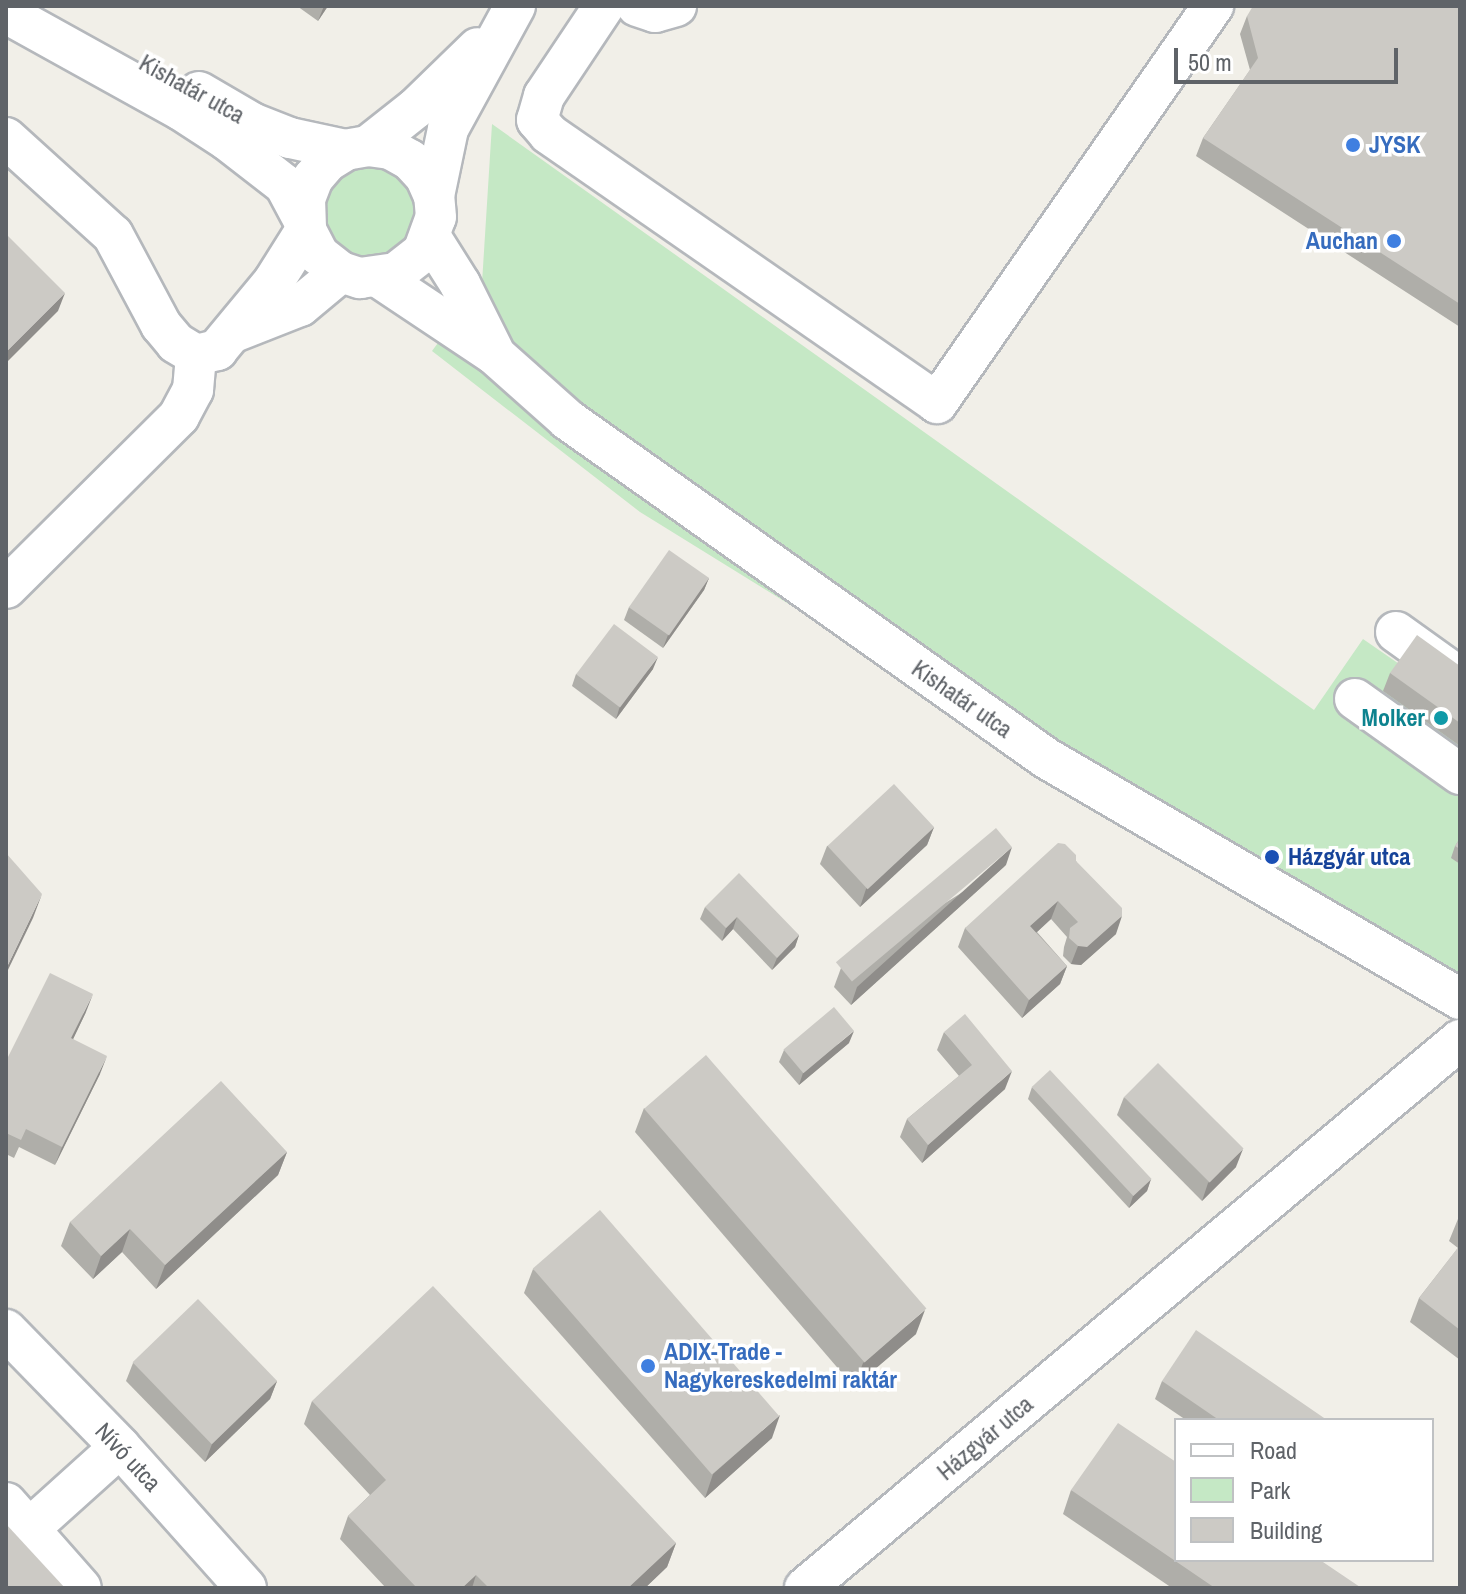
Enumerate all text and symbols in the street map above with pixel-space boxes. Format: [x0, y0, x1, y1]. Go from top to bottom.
scale bar [1178, 32, 1402, 82]
text: 50 m [1188, 46, 1232, 78]
street label: Kishatár utca [134, 48, 250, 130]
place label: JYSK [1369, 131, 1420, 159]
marker: JYSK [1344, 136, 1362, 154]
place label: Auchan [1306, 227, 1378, 255]
marker: Auchan [1385, 232, 1403, 250]
street label: Kishatár utca [906, 654, 1018, 744]
place label: Molker [1362, 704, 1425, 732]
marker: Molker [1432, 709, 1450, 727]
place label: Házgyár utca [1288, 843, 1410, 871]
marker: Házgyár utca [1263, 848, 1281, 866]
place label: ADIX-Trade - Nagykereskedelmi raktár [664, 1338, 897, 1394]
marker: ADIX-Trade - Nagykereskedelmi raktár [639, 1357, 657, 1375]
street label: Házgyár utca [931, 1390, 1039, 1486]
street label: Nívó utca [89, 1417, 167, 1497]
legend [1174, 1418, 1434, 1562]
text: Road [1250, 1434, 1297, 1466]
text: Park [1250, 1474, 1290, 1506]
text: Building [1250, 1514, 1322, 1546]

